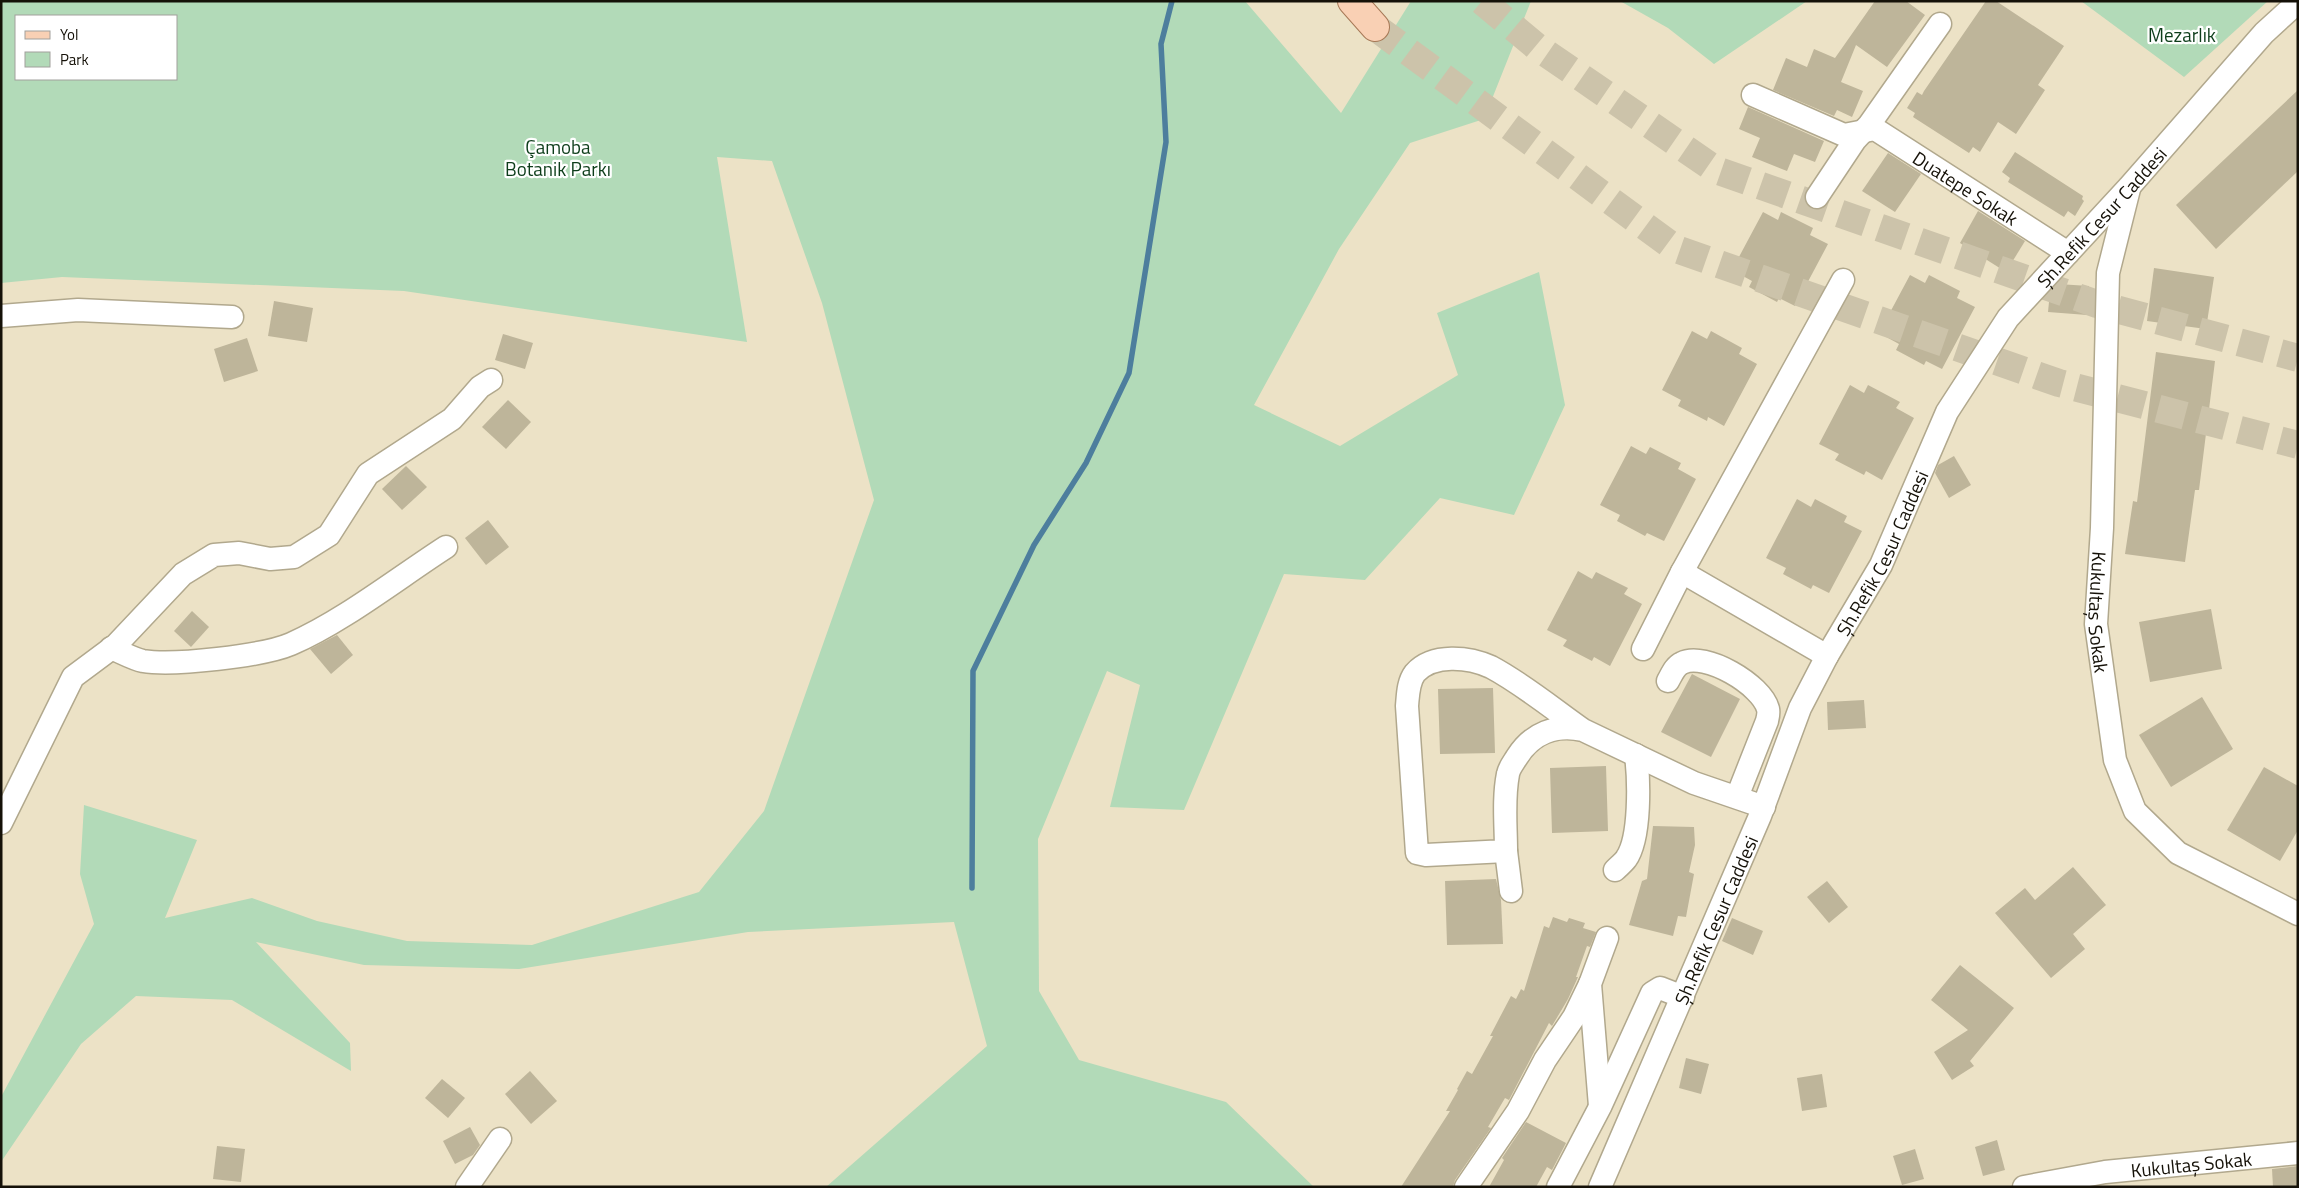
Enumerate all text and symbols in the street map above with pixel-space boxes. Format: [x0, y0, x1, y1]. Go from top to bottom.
legend [15, 15, 178, 80]
park label: Mezarlık [2148, 20, 2216, 49]
text: Yol [60, 23, 78, 46]
text: Park [60, 48, 89, 71]
park label: Çamoba Botanik Parkı [505, 132, 611, 183]
street label: Şh.Refik Cesur Caddesi [2029, 140, 2173, 293]
street label: Duatepe Sokak [1908, 143, 2024, 232]
street label: Şh.Refik Cesur Caddesi [1828, 465, 1935, 641]
street label: Kukultaş Sokak [2081, 551, 2117, 674]
street label: Şh.Refik Cesur Caddesi [1666, 831, 1765, 1009]
street label: Kukultaş Sokak [2129, 1143, 2253, 1184]

